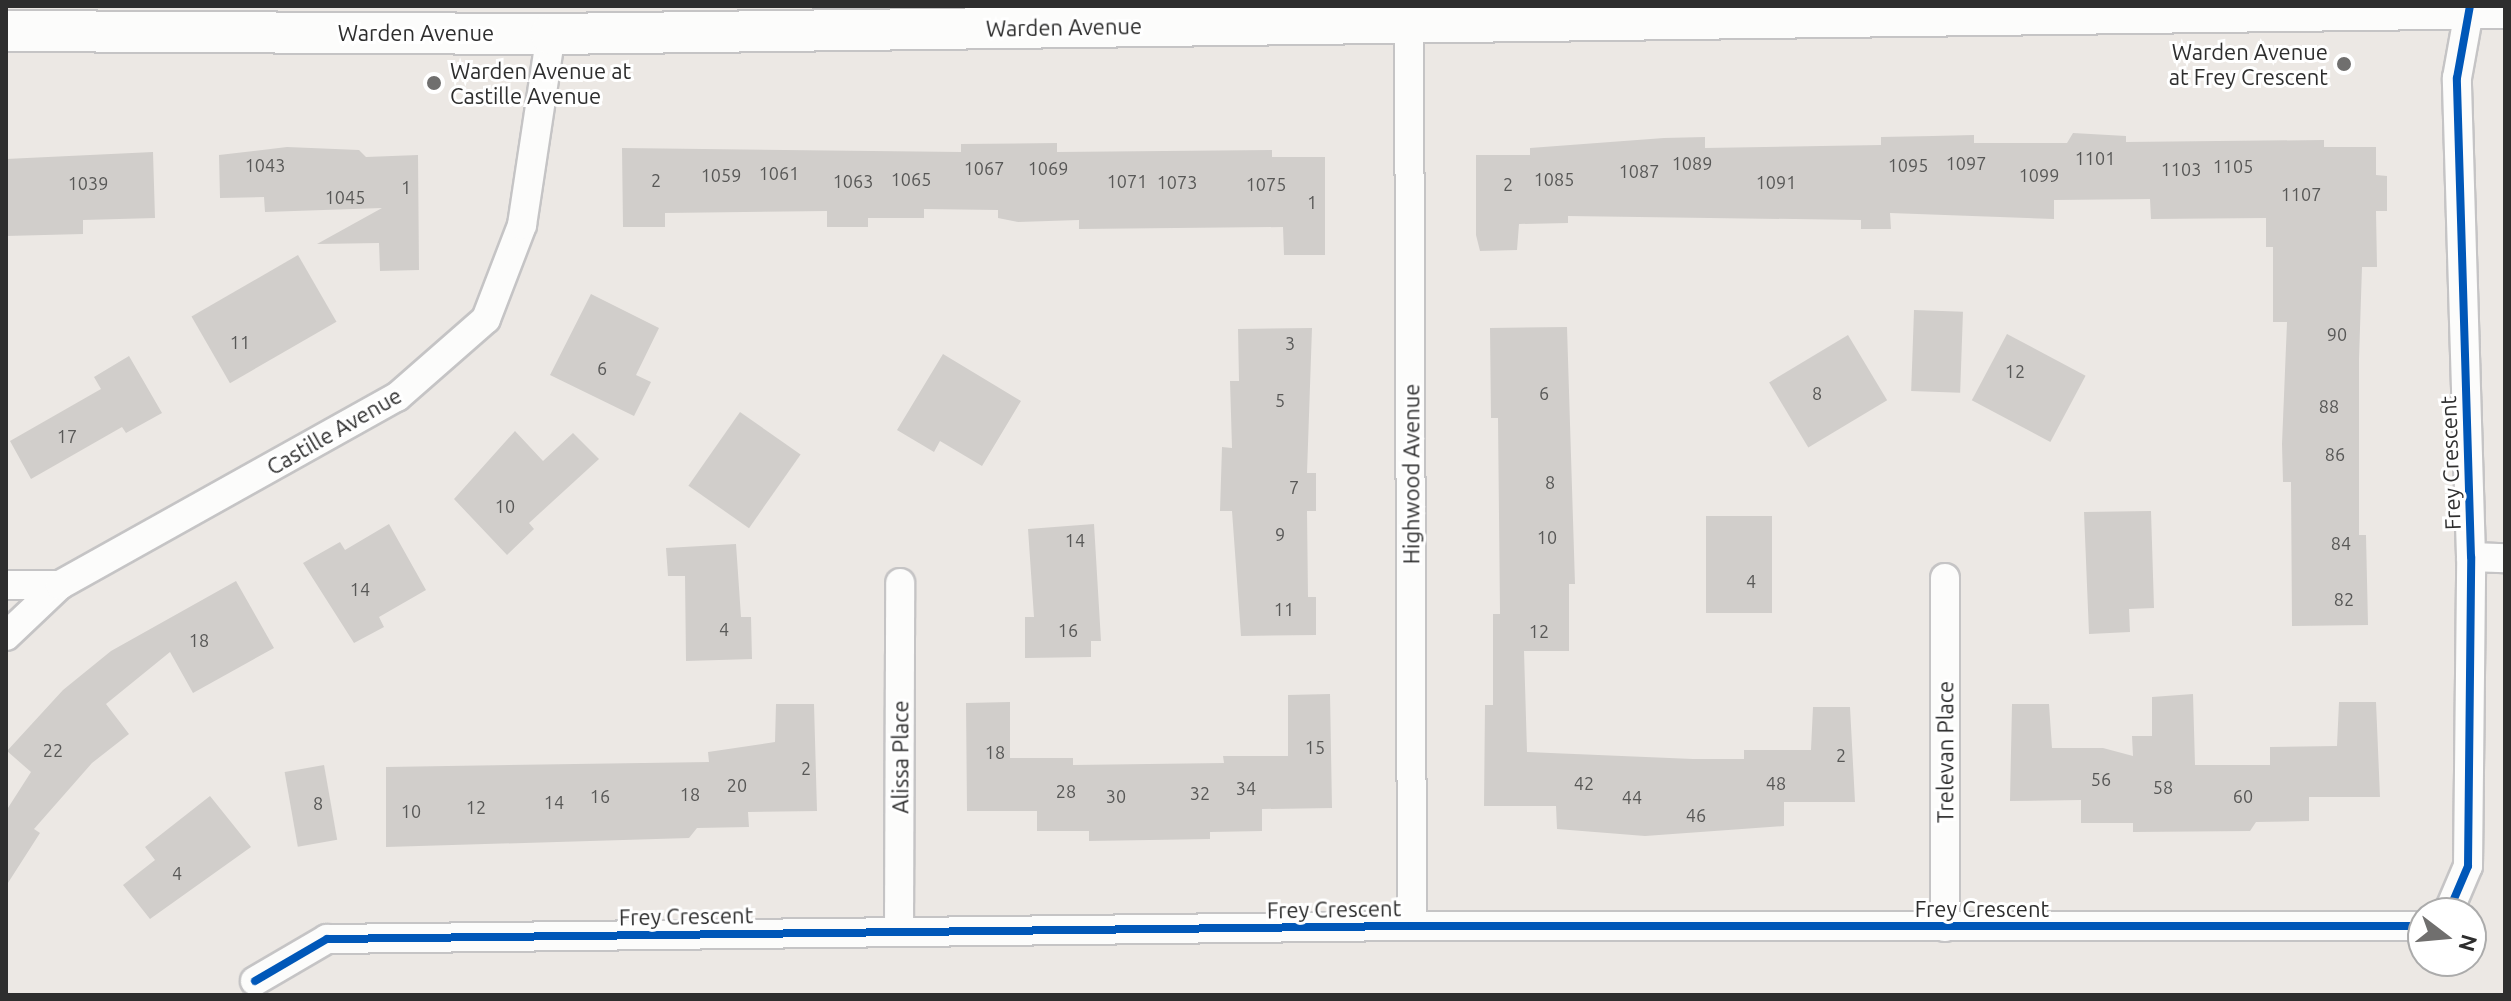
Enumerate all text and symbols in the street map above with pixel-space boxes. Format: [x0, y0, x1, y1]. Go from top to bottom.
street label: Warden Avenue [986, 12, 1142, 42]
street label: Warden Avenue [338, 20, 494, 46]
place label: Warden Avenue at Frey Crescent [2169, 38, 2328, 90]
marker: Warden Avenue at Frey Crescent [2335, 55, 2353, 73]
place label: Warden Avenue at Castille Avenue [450, 57, 631, 108]
marker: Warden Avenue at Castille Avenue [425, 74, 443, 92]
house number: 1101 [2075, 147, 2115, 169]
house number: 1089 [1672, 152, 1712, 174]
house number: 1097 [1946, 152, 1986, 174]
house number: 1043 [245, 154, 285, 176]
house number: 1095 [1888, 154, 1928, 176]
house number: 1105 [2213, 155, 2253, 177]
house number: 1067 [964, 157, 1004, 179]
house number: 1069 [1028, 157, 1068, 179]
house number: 1103 [2161, 158, 2201, 180]
house number: 1087 [1619, 160, 1659, 182]
house number: 1061 [759, 162, 799, 184]
house number: 1059 [701, 164, 741, 186]
house number: 1099 [2019, 164, 2059, 186]
house number: 1065 [891, 168, 931, 190]
house number: 1085 [1534, 168, 1574, 190]
house number: 2 [651, 169, 661, 191]
house number: 1063 [833, 170, 873, 192]
house number: 1071 [1107, 170, 1147, 192]
house number: 1073 [1157, 171, 1197, 193]
house number: 1091 [1756, 171, 1796, 193]
house number: 1039 [68, 172, 108, 194]
house number: 1075 [1246, 173, 1286, 195]
house number: 2 [1503, 173, 1513, 195]
house number: 1 [401, 176, 411, 198]
house number: 1107 [2281, 183, 2321, 205]
house number: 1045 [325, 186, 365, 208]
house number: 1 [1307, 191, 1317, 213]
house number: 90 [2327, 323, 2347, 345]
house number: 11 [230, 331, 250, 353]
house number: 3 [1285, 332, 1295, 354]
house number: 6 [597, 357, 607, 379]
house number: 12 [2005, 360, 2025, 382]
street label: Castille Avenue [262, 382, 406, 480]
house number: 6 [1539, 382, 1549, 404]
house number: 8 [1812, 382, 1822, 404]
street label: Highwood Avenue [1398, 384, 1424, 564]
house number: 5 [1275, 389, 1285, 411]
house number: 88 [2319, 395, 2339, 417]
street label: Frey Crescent [2434, 395, 2466, 531]
house number: 17 [57, 425, 77, 447]
house number: 86 [2325, 443, 2345, 465]
house number: 8 [1545, 471, 1555, 493]
house number: 7 [1289, 476, 1299, 498]
house number: 10 [495, 495, 515, 517]
house number: 9 [1275, 523, 1285, 545]
house number: 10 [1537, 526, 1557, 548]
house number: 14 [1065, 529, 1085, 551]
house number: 84 [2331, 532, 2351, 554]
house number: 4 [1746, 570, 1756, 592]
house number: 14 [350, 578, 370, 600]
house number: 82 [2334, 588, 2354, 610]
house number: 11 [1274, 598, 1294, 620]
house number: 4 [719, 618, 729, 640]
house number: 16 [1058, 619, 1078, 641]
house number: 12 [1529, 620, 1549, 642]
house number: 18 [189, 629, 209, 651]
street label: Trelevan Place [1932, 681, 1958, 823]
street label: Alissa Place [887, 700, 913, 814]
house number: 15 [1305, 736, 1325, 758]
house number: 22 [43, 739, 63, 761]
house number: 18 [985, 741, 1005, 763]
house number: 2 [1836, 744, 1846, 766]
house number: 2 [801, 757, 811, 779]
house number: 56 [2091, 768, 2111, 790]
house number: 42 [1574, 772, 1594, 794]
house number: 48 [1766, 772, 1786, 794]
house number: 20 [727, 774, 747, 796]
house number: 58 [2153, 776, 2173, 798]
house number: 34 [1236, 777, 1256, 799]
house number: 28 [1056, 780, 1076, 802]
house number: 32 [1190, 782, 1210, 804]
house number: 18 [680, 783, 700, 805]
house number: 16 [590, 785, 610, 807]
house number: 30 [1106, 785, 1126, 807]
house number: 60 [2233, 785, 2253, 807]
house number: 44 [1622, 786, 1642, 808]
house number: 14 [544, 791, 564, 813]
house number: 8 [313, 792, 323, 814]
house number: 12 [466, 796, 486, 818]
house number: 10 [401, 800, 421, 822]
house number: 46 [1686, 804, 1706, 826]
house number: 4 [172, 862, 182, 884]
street label: Frey Crescent [1267, 895, 1401, 923]
street label: Frey Crescent [1915, 896, 2049, 922]
north arrow [2407, 897, 2487, 977]
street label: Frey Crescent [619, 902, 753, 930]
text: N [2454, 932, 2483, 955]

